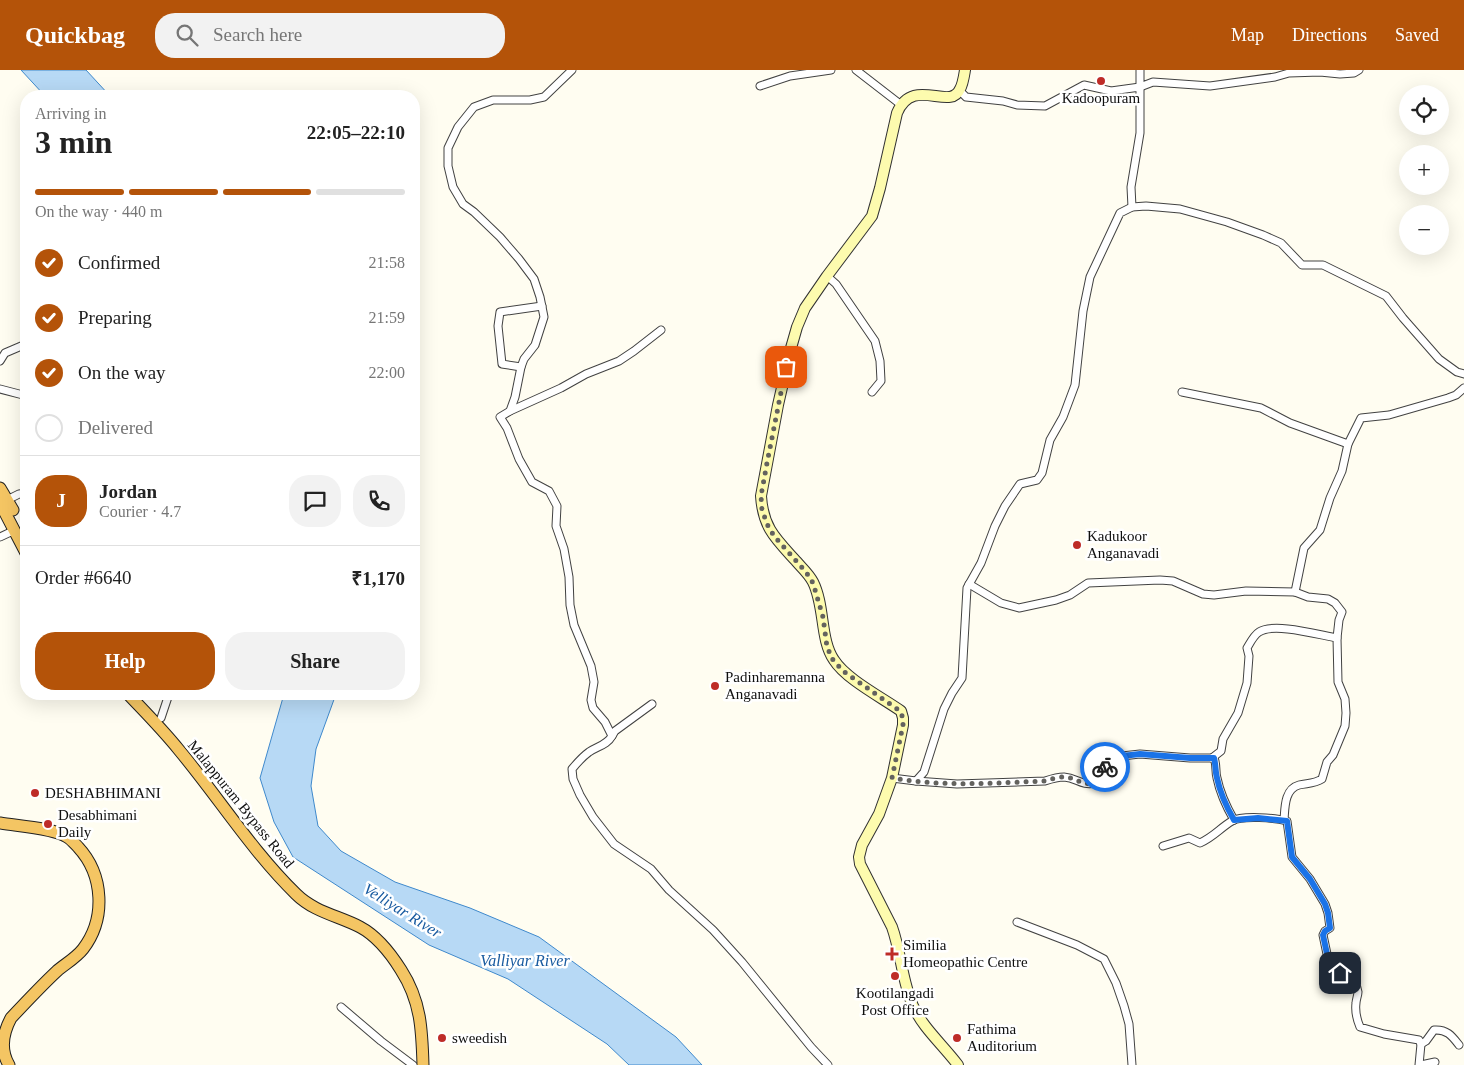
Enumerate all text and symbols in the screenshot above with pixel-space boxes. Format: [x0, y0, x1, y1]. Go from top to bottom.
search box [155, 13, 505, 58]
icon: search [173, 21, 201, 49]
text: Quickbag [25, 22, 125, 48]
text: Search here [213, 24, 302, 45]
text: Map [1231, 25, 1264, 45]
text: Directions [1292, 25, 1367, 45]
text: Saved [1395, 25, 1439, 45]
marker: Kadoopuram [1095, 75, 1107, 87]
map controls [1399, 85, 1449, 255]
button: locate [1399, 85, 1449, 135]
place label: Kadoopuram [1062, 90, 1140, 106]
text: Arriving in [35, 105, 107, 122]
text: 22:05–22:10 [307, 122, 405, 143]
text: 3 min [35, 124, 112, 160]
button: + [1399, 145, 1449, 195]
text: On the way · 440 m [35, 203, 163, 220]
button: − [1399, 205, 1449, 255]
icon: check [35, 249, 63, 277]
text: Confirmed [78, 252, 160, 273]
text: 21:58 [369, 254, 405, 271]
icon: check [35, 304, 63, 332]
text: Preparing [78, 307, 152, 328]
text: 21:59 [369, 309, 405, 326]
pin [765, 346, 807, 388]
icon: bag [772, 353, 800, 381]
icon: check [35, 359, 63, 387]
text: On the way [78, 362, 166, 383]
text: 22:00 [369, 364, 405, 381]
text: Delivered [78, 417, 153, 438]
button: chat [289, 475, 341, 527]
button: phone [353, 475, 405, 527]
text: Jordan [99, 481, 157, 502]
text: J [56, 490, 66, 511]
text: Courier · 4.7 [99, 503, 181, 520]
place label: Kadukoor Anganavadi [1087, 528, 1159, 561]
marker: Kadukoor Anganavadi [1071, 539, 1083, 551]
text: Order #6640 [35, 567, 132, 588]
text: ₹1,170 [351, 568, 405, 589]
button: Help [35, 632, 215, 690]
button: Share [225, 632, 405, 690]
place label: Padinharemanna Anganavadi [725, 669, 825, 702]
marker: Padinharemanna Anganavadi [709, 680, 721, 692]
street label: Malappuram Bypass Road [185, 737, 298, 871]
courier [1080, 742, 1130, 792]
icon: bike [1091, 753, 1119, 781]
place label: DESHABHIMANI [45, 785, 161, 801]
marker: DESHABHIMANI [29, 787, 41, 799]
place label: Desabhimani Daily [58, 807, 137, 840]
marker: Desabhimani Daily [42, 818, 54, 830]
water label: Velliyar River [360, 880, 445, 942]
place label: Similia Homeopathic Centre [903, 937, 1028, 970]
marker: Similia Homeopathic Centre [885, 947, 899, 961]
water label: Valliyar River [480, 952, 570, 970]
pin [1319, 952, 1361, 994]
icon: home [1326, 959, 1354, 987]
marker: Kootilangadi Post Office [889, 970, 901, 982]
place label: Kootilangadi Post Office [856, 985, 934, 1018]
place label: Fathima Auditorium [967, 1021, 1037, 1054]
place label: sweedish [452, 1030, 507, 1046]
marker: sweedish [436, 1032, 448, 1044]
marker: Fathima Auditorium [951, 1032, 963, 1044]

